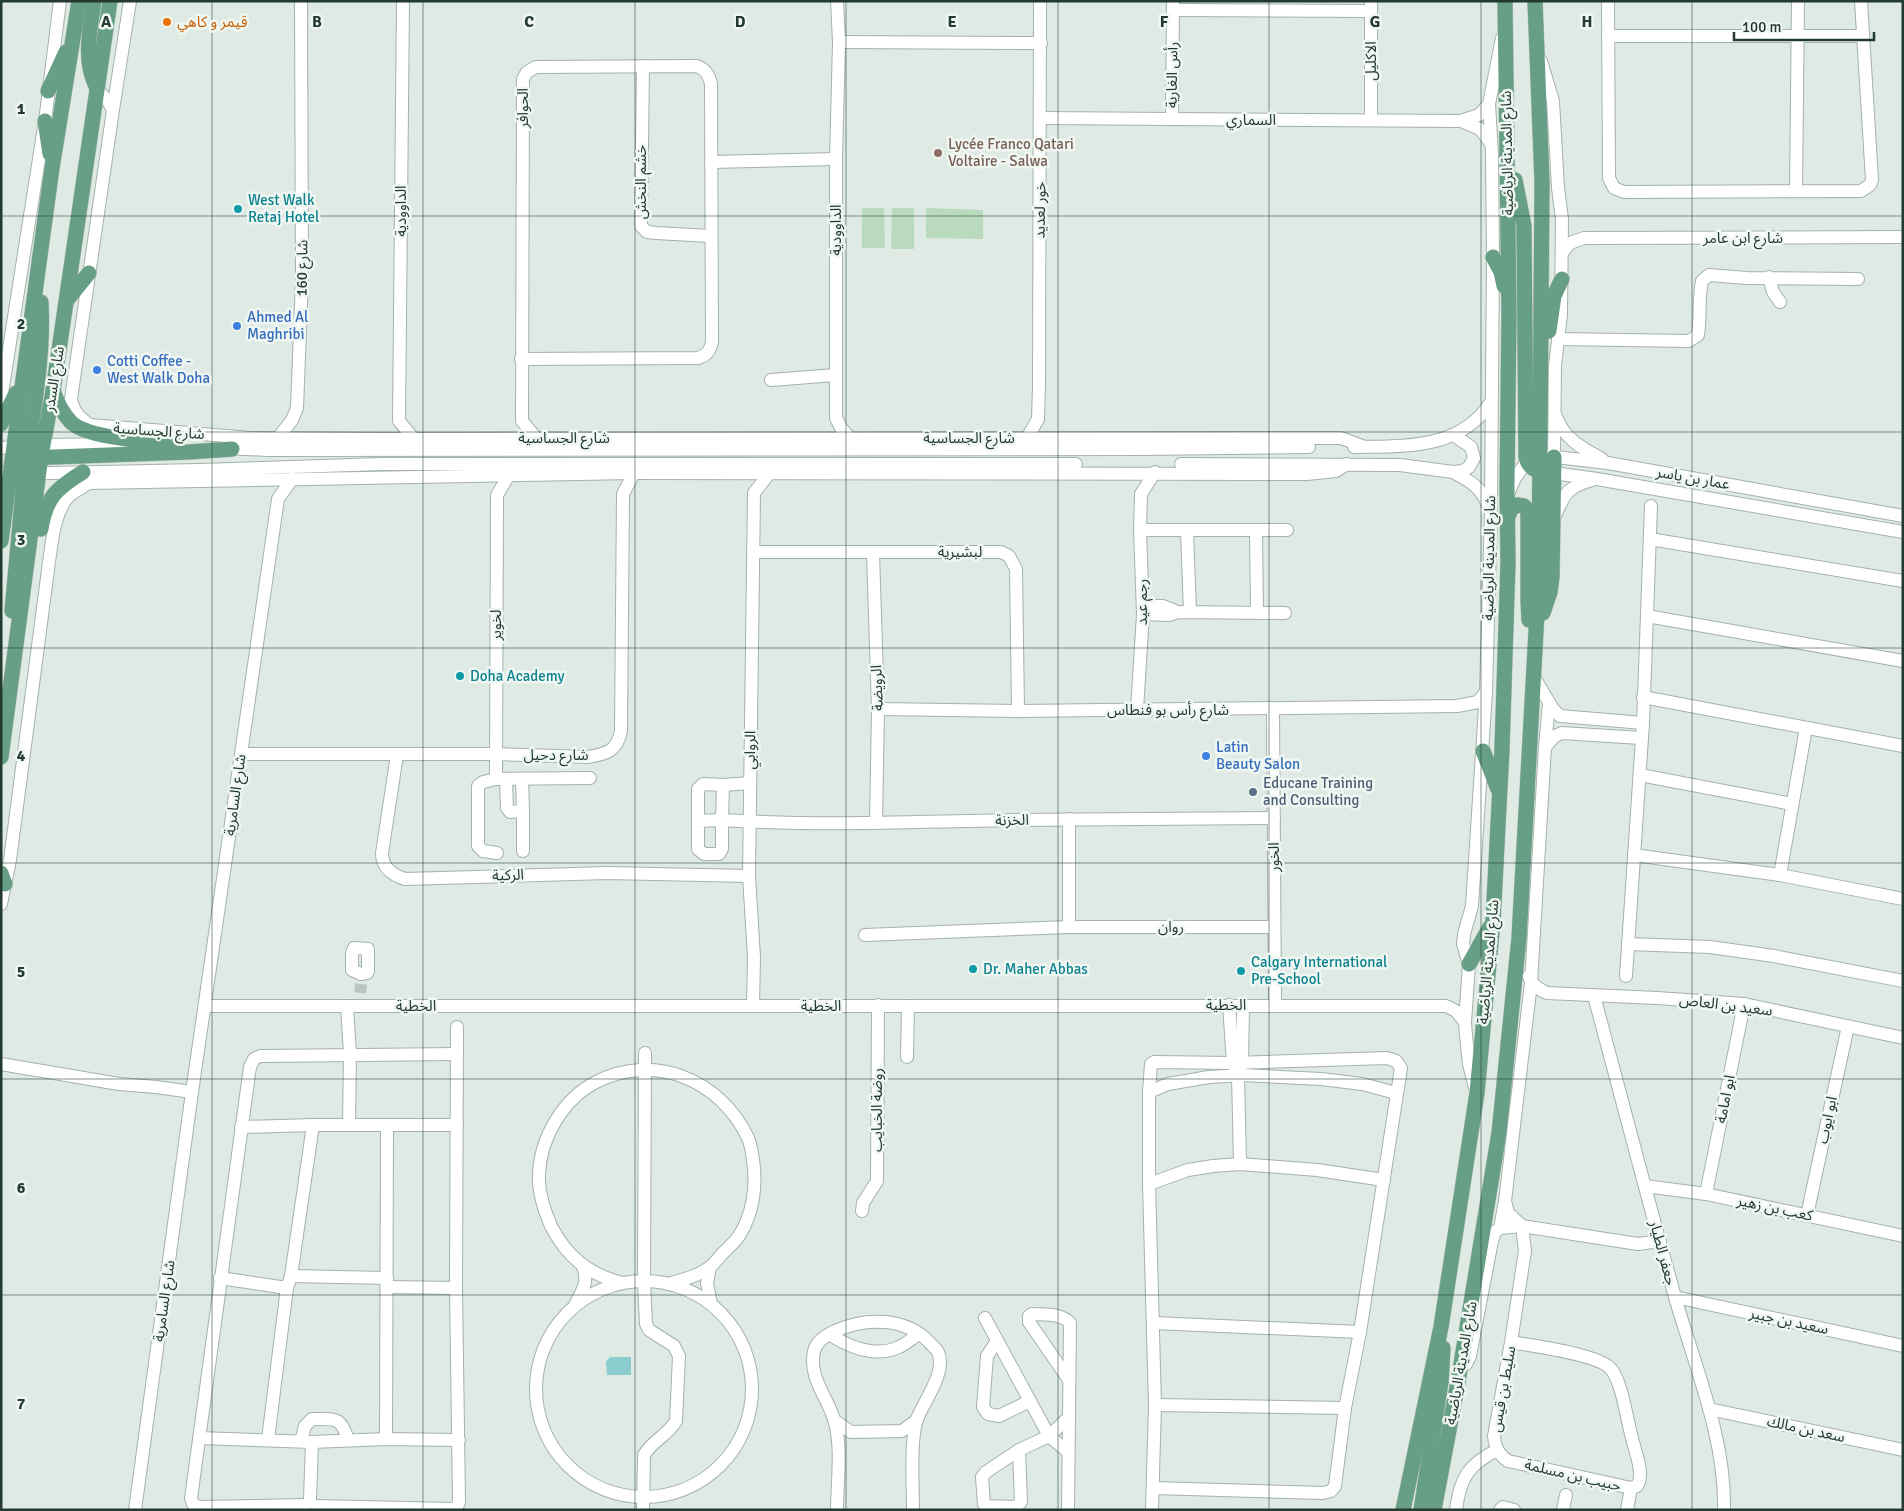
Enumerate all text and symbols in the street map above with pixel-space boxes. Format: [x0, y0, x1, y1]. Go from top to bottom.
scale bar [1734, 10, 1874, 42]
text: A [101, 12, 112, 32]
text: B [312, 12, 322, 32]
text: C [524, 12, 534, 32]
text: D [735, 12, 746, 32]
text: E [947, 12, 957, 32]
text: F [1160, 12, 1169, 32]
text: G [1370, 12, 1380, 32]
text: H [1582, 12, 1592, 32]
place label: قيمر و كاهي [177, 13, 248, 33]
marker: قيمر و كاهي [161, 16, 173, 28]
text: 100 m [1742, 18, 1782, 36]
street label: الاكليل [1362, 41, 1380, 81]
street label: رأس الغارية [1162, 42, 1182, 108]
street label: الحوافر [514, 88, 532, 129]
street label: شارع المدينة الرياضية [1497, 90, 1520, 216]
text: 1 [17, 99, 26, 119]
street label: السماري [1226, 111, 1276, 131]
place label: Lycée Franco Qatari Voltaire - Salwa [948, 135, 1074, 170]
street label: خشم النخش [632, 145, 652, 219]
marker: Lycée Franco Qatari Voltaire - Salwa [932, 147, 944, 159]
street label: خور لعديد [1031, 181, 1049, 239]
street label: الداوودية [392, 185, 410, 237]
place label: West Walk Retaj Hotel [248, 191, 319, 226]
marker: West Walk Retaj Hotel [232, 203, 244, 215]
street label: الداوودية [827, 204, 845, 256]
street label: شارع ابن عامر [1702, 229, 1783, 250]
street label: شارع 160 [293, 239, 314, 297]
place label: Ahmed Al Maghribi [247, 308, 308, 343]
text: 2 [17, 314, 25, 334]
marker: Ahmed Al Maghribi [231, 320, 243, 332]
street label: شارع السدر [40, 345, 71, 415]
place label: Cotti Coffee - West Walk Doha [107, 352, 210, 387]
marker: Cotti Coffee - West Walk Doha [91, 364, 103, 376]
street label: شارع الجساسية [113, 419, 205, 446]
street label: شارع الجساسية [518, 429, 610, 450]
street label: شارع الجساسية [923, 429, 1015, 450]
street label: عمار بن ياسر [1654, 463, 1732, 493]
street label: شارع المدينة الرياضية [1479, 495, 1502, 621]
text: 3 [17, 530, 25, 550]
street label: لبشيرية [938, 543, 982, 561]
street label: رجم عيد [1133, 579, 1153, 625]
street label: لخوير [487, 609, 505, 641]
street label: الرويضة [867, 665, 887, 711]
place label: Doha Academy [470, 667, 564, 685]
marker: Doha Academy [454, 670, 466, 682]
street label: شارع رأس بو فنطاس [1107, 701, 1229, 722]
street label: الروابي [741, 730, 762, 770]
place label: Latin Beauty Salon [1216, 738, 1300, 773]
text: 4 [17, 746, 26, 766]
street label: شارع دحيل [523, 746, 589, 767]
marker: Latin Beauty Salon [1200, 750, 1212, 762]
street label: شارع السامرية [220, 753, 253, 837]
place label: Educane Training and Consulting [1263, 774, 1373, 809]
marker: Educane Training and Consulting [1247, 786, 1259, 798]
street label: الخزنة [995, 811, 1029, 829]
street label: الخور [1265, 842, 1283, 873]
street label: الركية [492, 865, 524, 885]
street label: شارع المدينة الرياضية [1474, 899, 1505, 1025]
street label: روان [1158, 918, 1184, 936]
place label: Calgary International Pre-School [1251, 953, 1387, 988]
place label: Dr. Maher Abbas [983, 960, 1088, 978]
text: 5 [17, 962, 25, 982]
marker: Dr. Maher Abbas [967, 963, 979, 975]
marker: Calgary International Pre-School [1235, 965, 1247, 977]
street label: سعيد بن العاص [1678, 990, 1774, 1020]
street label: الخطية [1206, 996, 1246, 1014]
street label: الخطية [396, 997, 436, 1015]
street label: الخطية [801, 997, 841, 1015]
street label: روضة الخبايب [868, 1068, 886, 1152]
street label: ابو امامة [1711, 1073, 1739, 1125]
street label: ابو ايوب [1813, 1095, 1841, 1145]
text: 6 [17, 1178, 26, 1198]
street label: كعب بن زهير [1734, 1191, 1815, 1225]
street label: جعفر الطيار [1645, 1217, 1680, 1288]
street label: شارع السامرية [149, 1259, 182, 1343]
street label: شارع المدينة الرياضية [1441, 1300, 1484, 1427]
street label: سعيد بن جبير [1747, 1304, 1830, 1338]
street label: سليط بن قيس [1487, 1344, 1519, 1434]
text: 7 [17, 1394, 26, 1414]
street label: سعد بن مالك [1765, 1412, 1847, 1446]
street label: حبيب بن مسلمة [1523, 1455, 1623, 1495]

